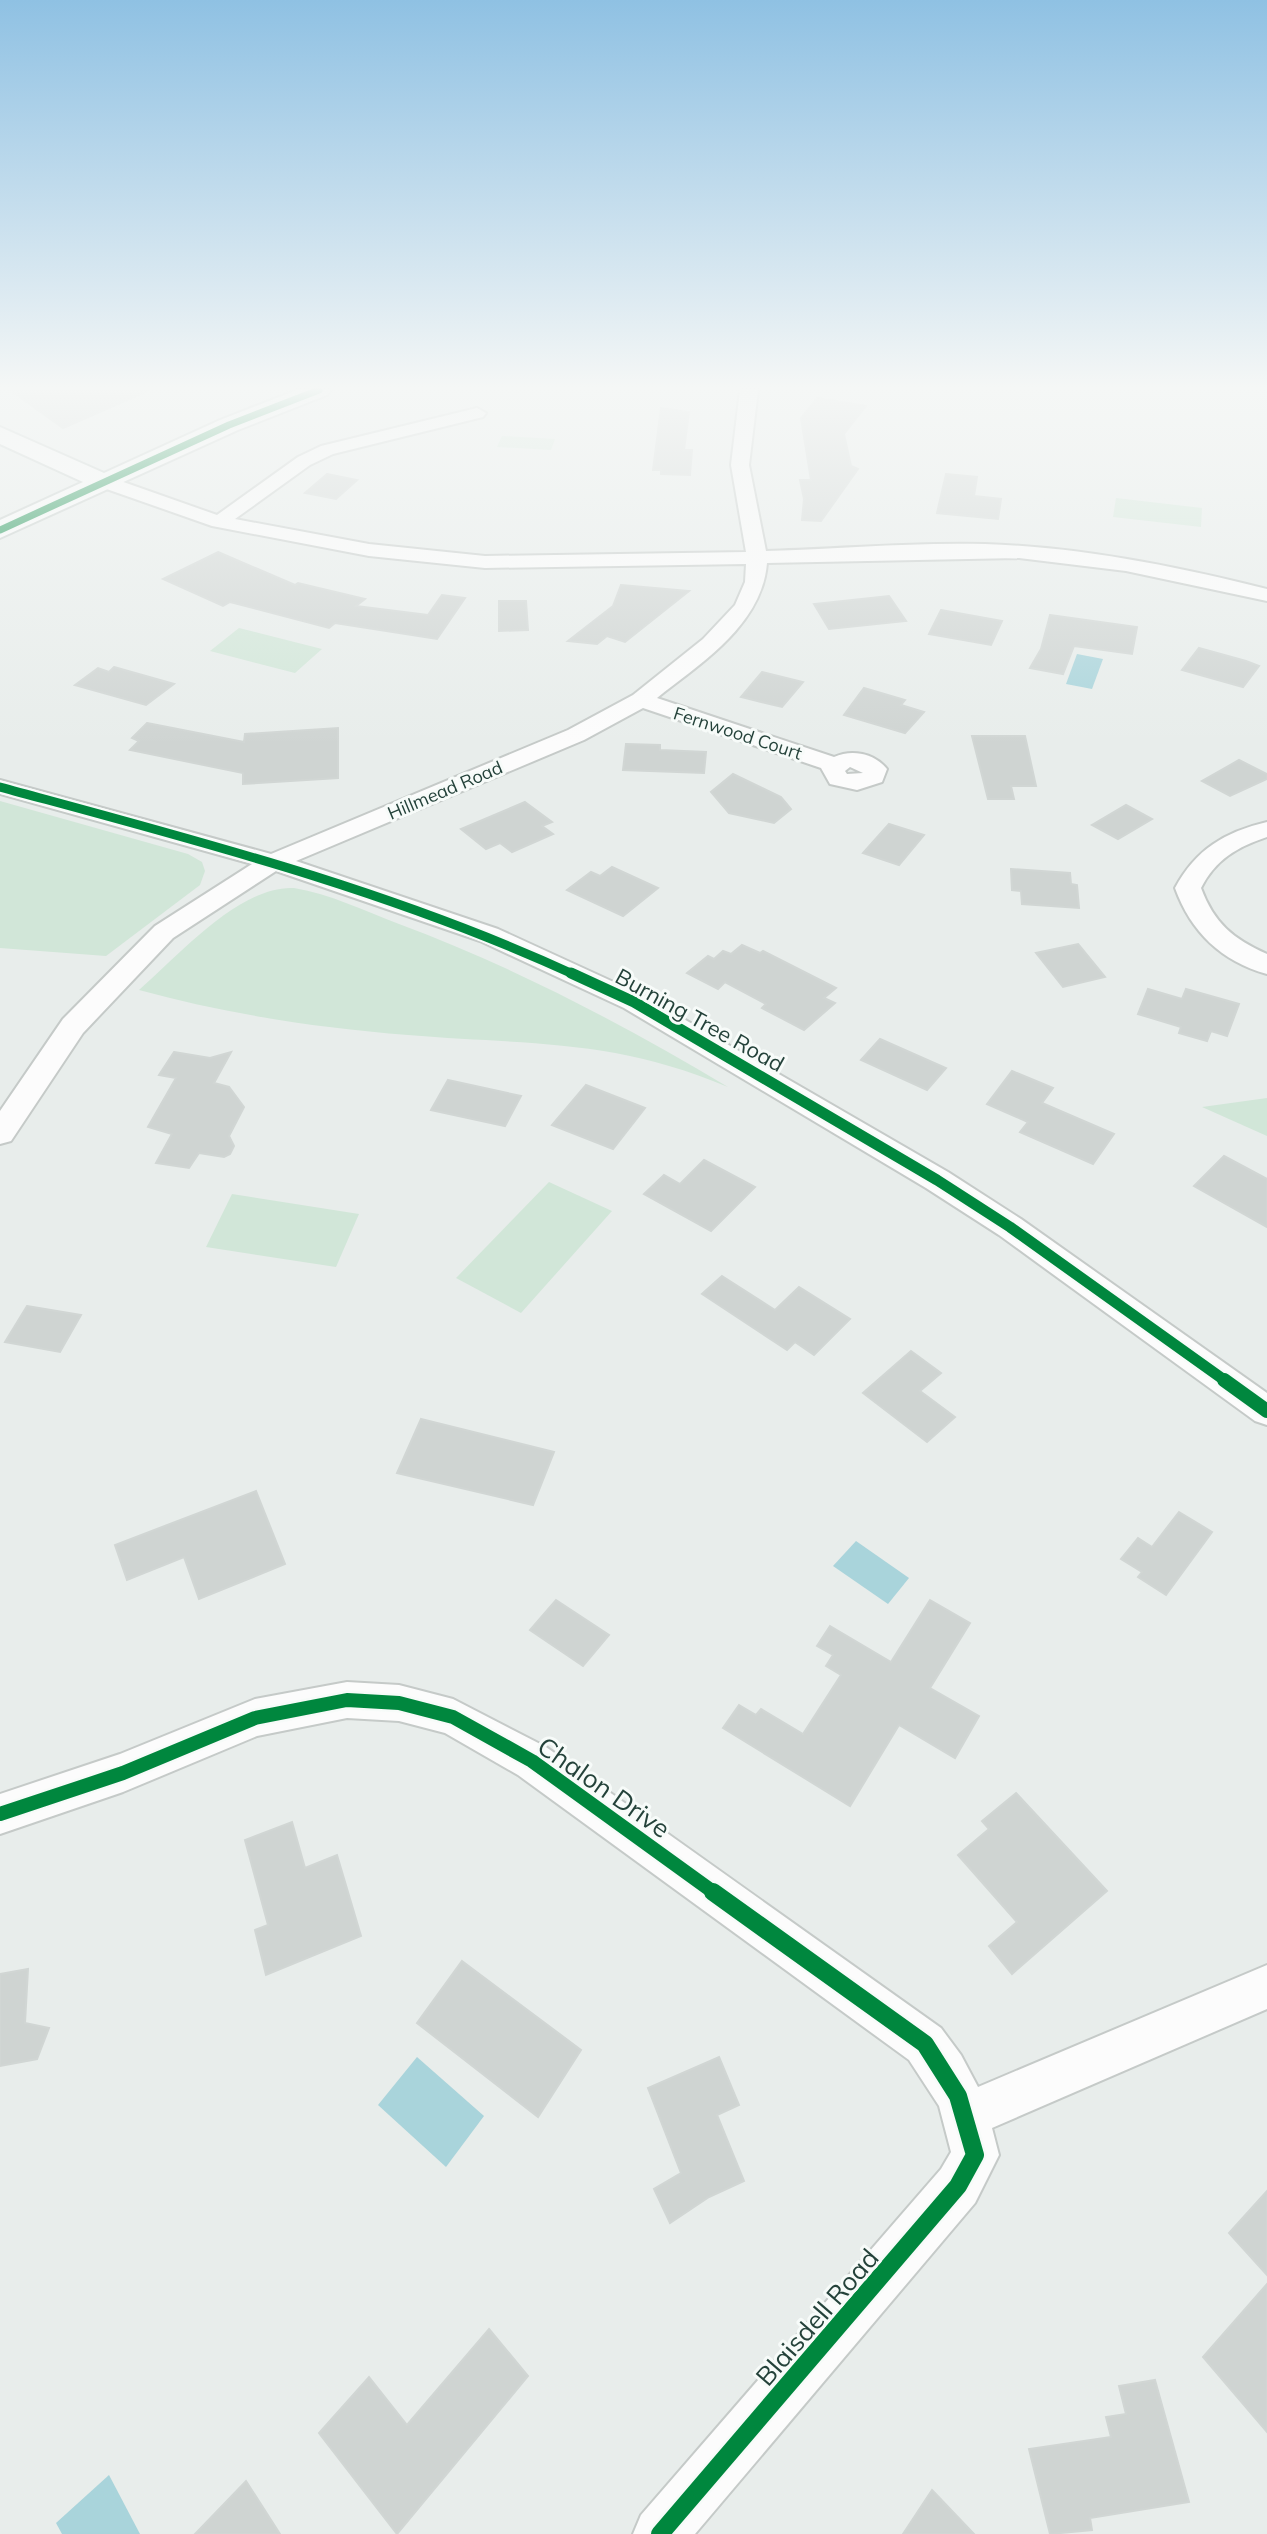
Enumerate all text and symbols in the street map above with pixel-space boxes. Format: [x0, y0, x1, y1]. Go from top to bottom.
street label: Fernwood Court [671, 701, 805, 765]
street label: Hillmead Road [384, 755, 506, 825]
street label: Burning Tree Road [611, 962, 789, 1078]
street label: Chalon Drive [531, 1729, 677, 1845]
street label: Blaisdell Road [748, 2242, 886, 2392]

